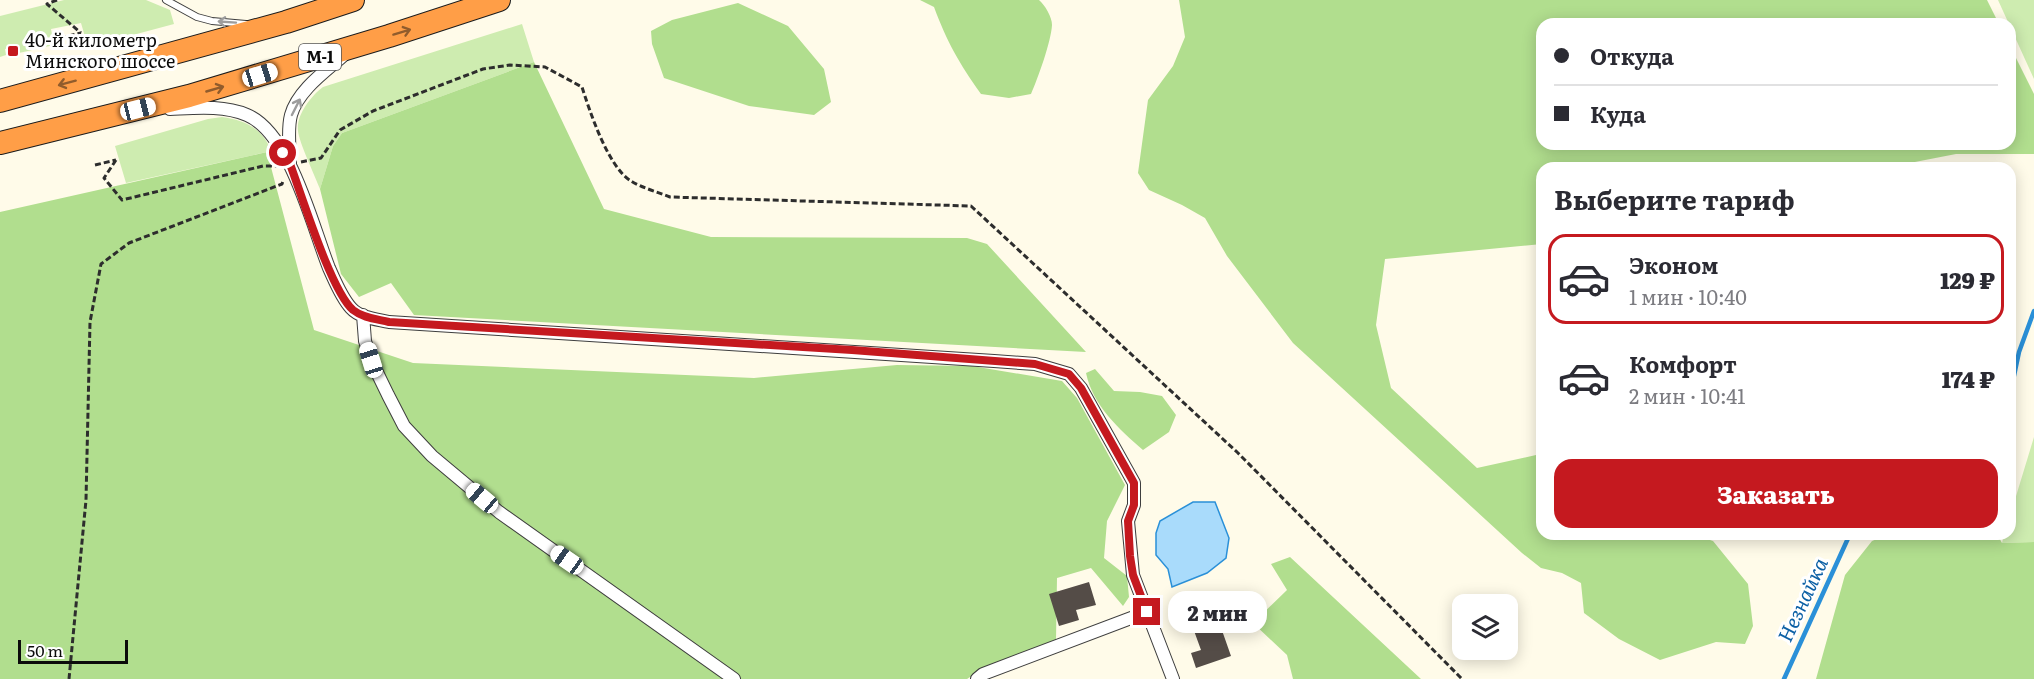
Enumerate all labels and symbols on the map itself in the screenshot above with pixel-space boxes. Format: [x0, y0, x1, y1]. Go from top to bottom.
one-way arrow [218, 17, 238, 28]
place label: 40-й километр Минского шоссе [25, 26, 175, 74]
one-way arrow [392, 26, 411, 37]
marker: 40-й километр Минского шоссе [6, 44, 20, 58]
road number: М-1 [299, 44, 341, 70]
car [240, 61, 280, 89]
one-way arrow [58, 78, 77, 89]
one-way arrow [205, 82, 224, 94]
car [118, 96, 158, 122]
one-way arrow [290, 98, 302, 116]
route start [269, 139, 296, 166]
car [357, 340, 385, 380]
car [462, 480, 502, 516]
car [547, 542, 587, 578]
water label: Незнайка [1769, 551, 1834, 646]
callout: 2 мин [1168, 591, 1267, 633]
route end [1133, 598, 1160, 625]
scale bar [18, 637, 128, 664]

